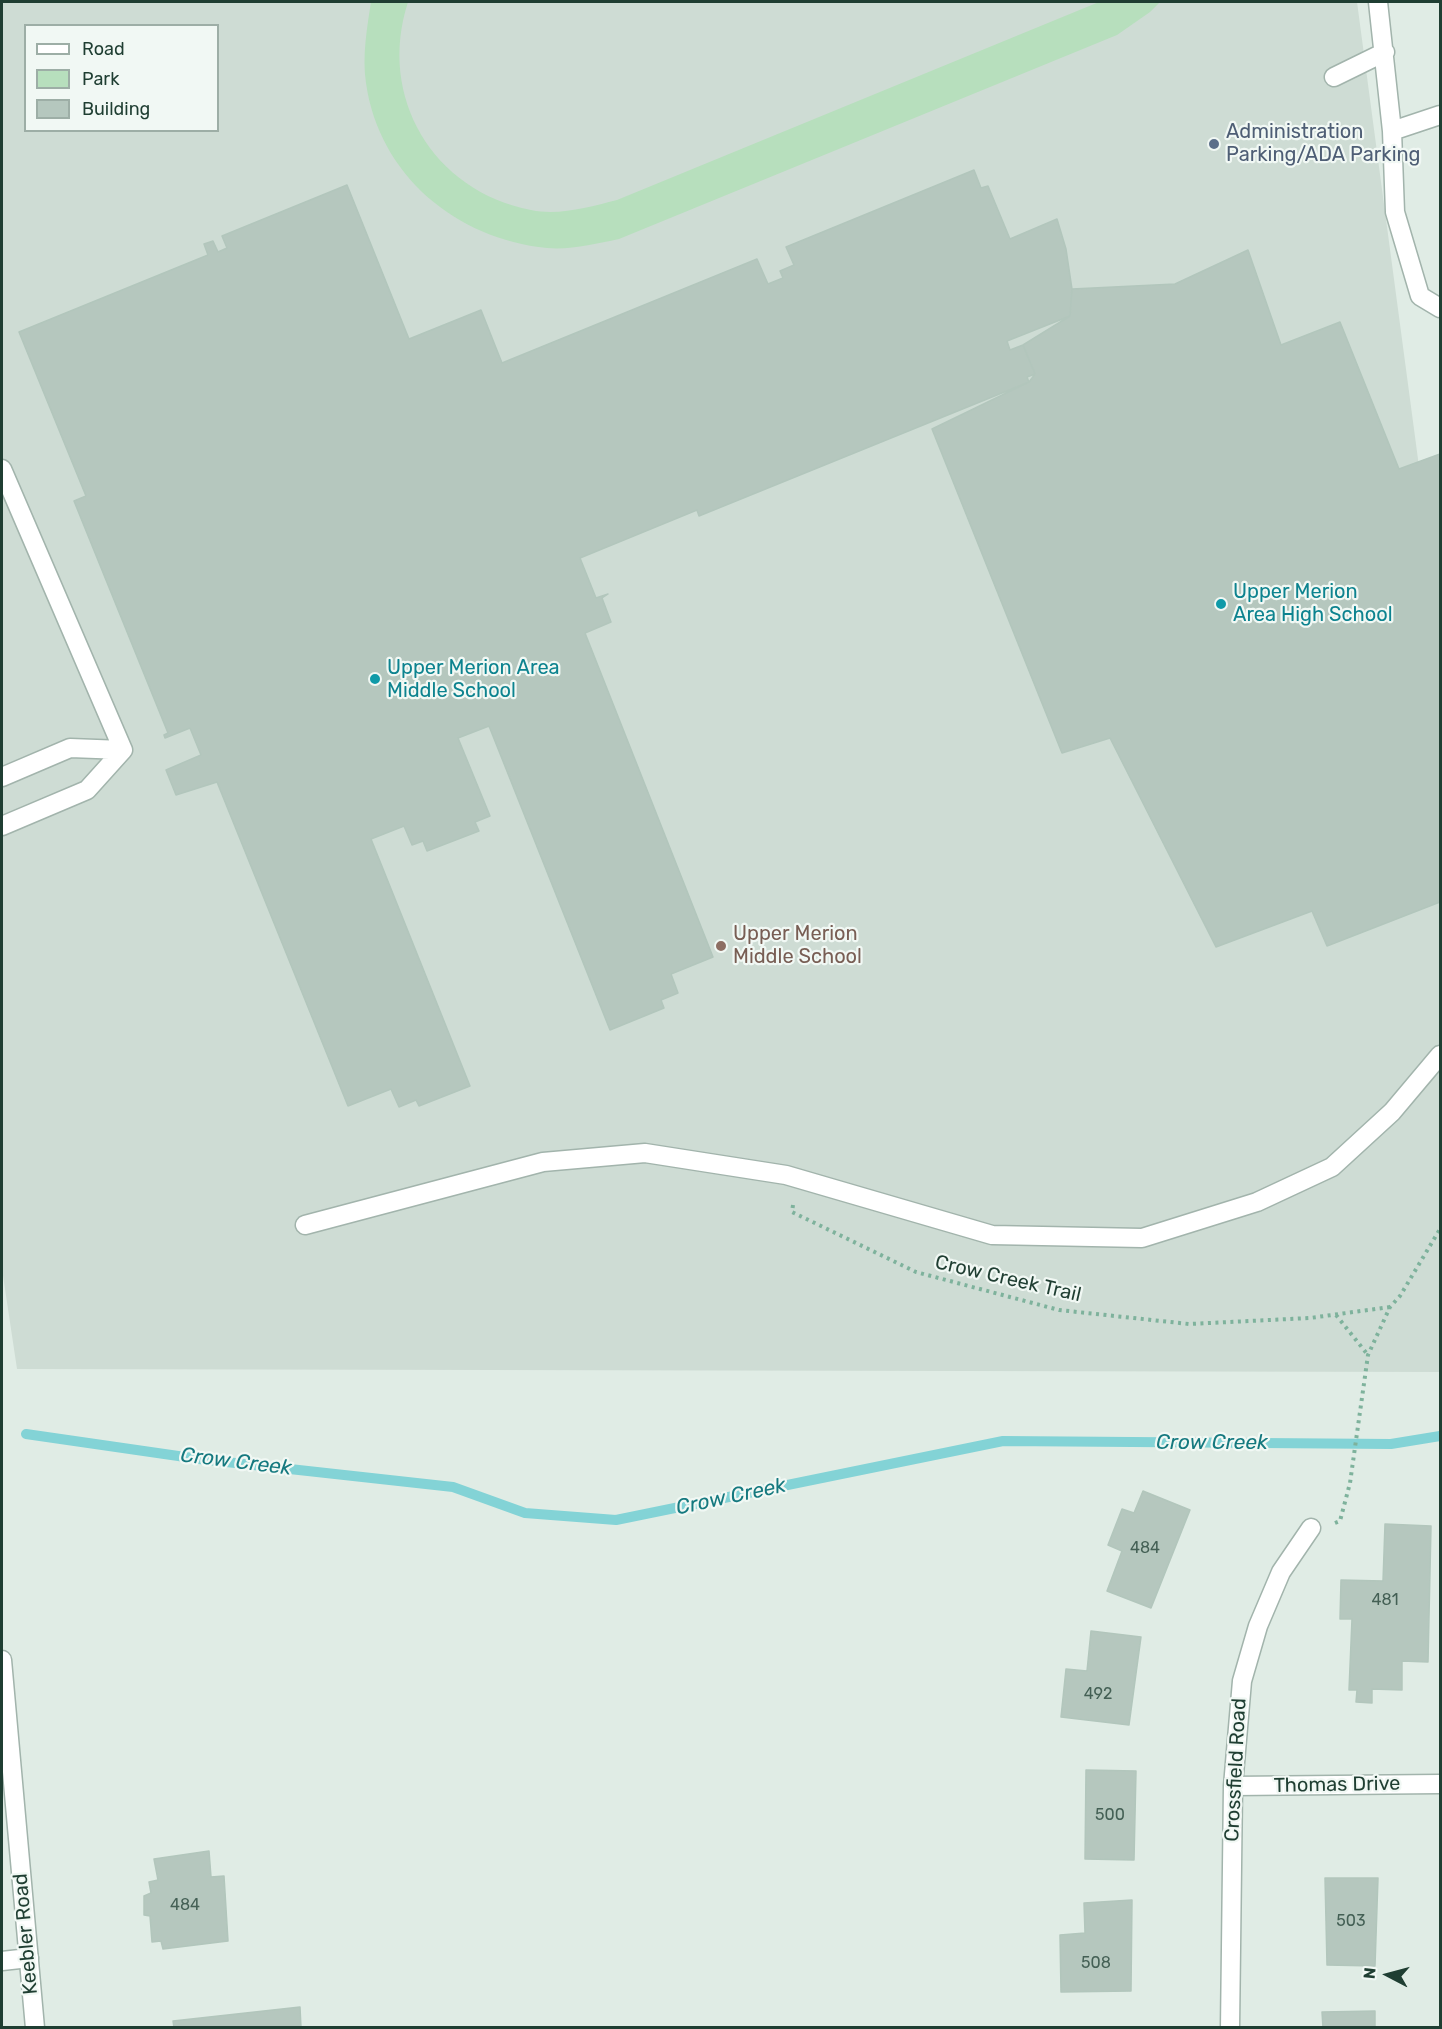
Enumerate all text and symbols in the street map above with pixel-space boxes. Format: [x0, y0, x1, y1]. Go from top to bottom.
legend [24, 24, 219, 132]
text: Road [82, 38, 125, 60]
text: Park [82, 68, 119, 90]
text: Building [82, 98, 150, 120]
place label: Administration Parking/ADA Parking [1226, 120, 1421, 167]
marker: Administration Parking/ADA Parking [1207, 137, 1221, 151]
place label: Upper Merion Area High School [1233, 580, 1393, 627]
marker: Upper Merion Area High School [1214, 597, 1228, 611]
place label: Upper Merion Area Middle School [387, 656, 560, 703]
marker: Upper Merion Area Middle School [368, 672, 382, 686]
place label: Upper Merion Middle School [733, 922, 862, 969]
marker: Upper Merion Middle School [714, 939, 728, 953]
street label: Crow Creek Trail [933, 1251, 1083, 1307]
water label: Crow Creek [1156, 1430, 1268, 1456]
water label: Crow Creek [179, 1443, 293, 1481]
water label: Crow Creek [674, 1473, 788, 1521]
house number: 484 [1130, 1538, 1160, 1558]
house number: 481 [1372, 1590, 1398, 1610]
house number: 492 [1084, 1684, 1112, 1704]
street label: Crossfield Road [1220, 1698, 1252, 1842]
street label: Thomas Drive [1273, 1772, 1401, 1798]
house number: 500 [1095, 1805, 1125, 1825]
street label: Keebler Road [9, 1872, 43, 1996]
house number: 484 [170, 1895, 200, 1915]
house number: 503 [1336, 1911, 1366, 1931]
north arrow [1358, 1945, 1418, 2005]
house number: 508 [1081, 1953, 1111, 1973]
text: N [1360, 1966, 1380, 1980]

